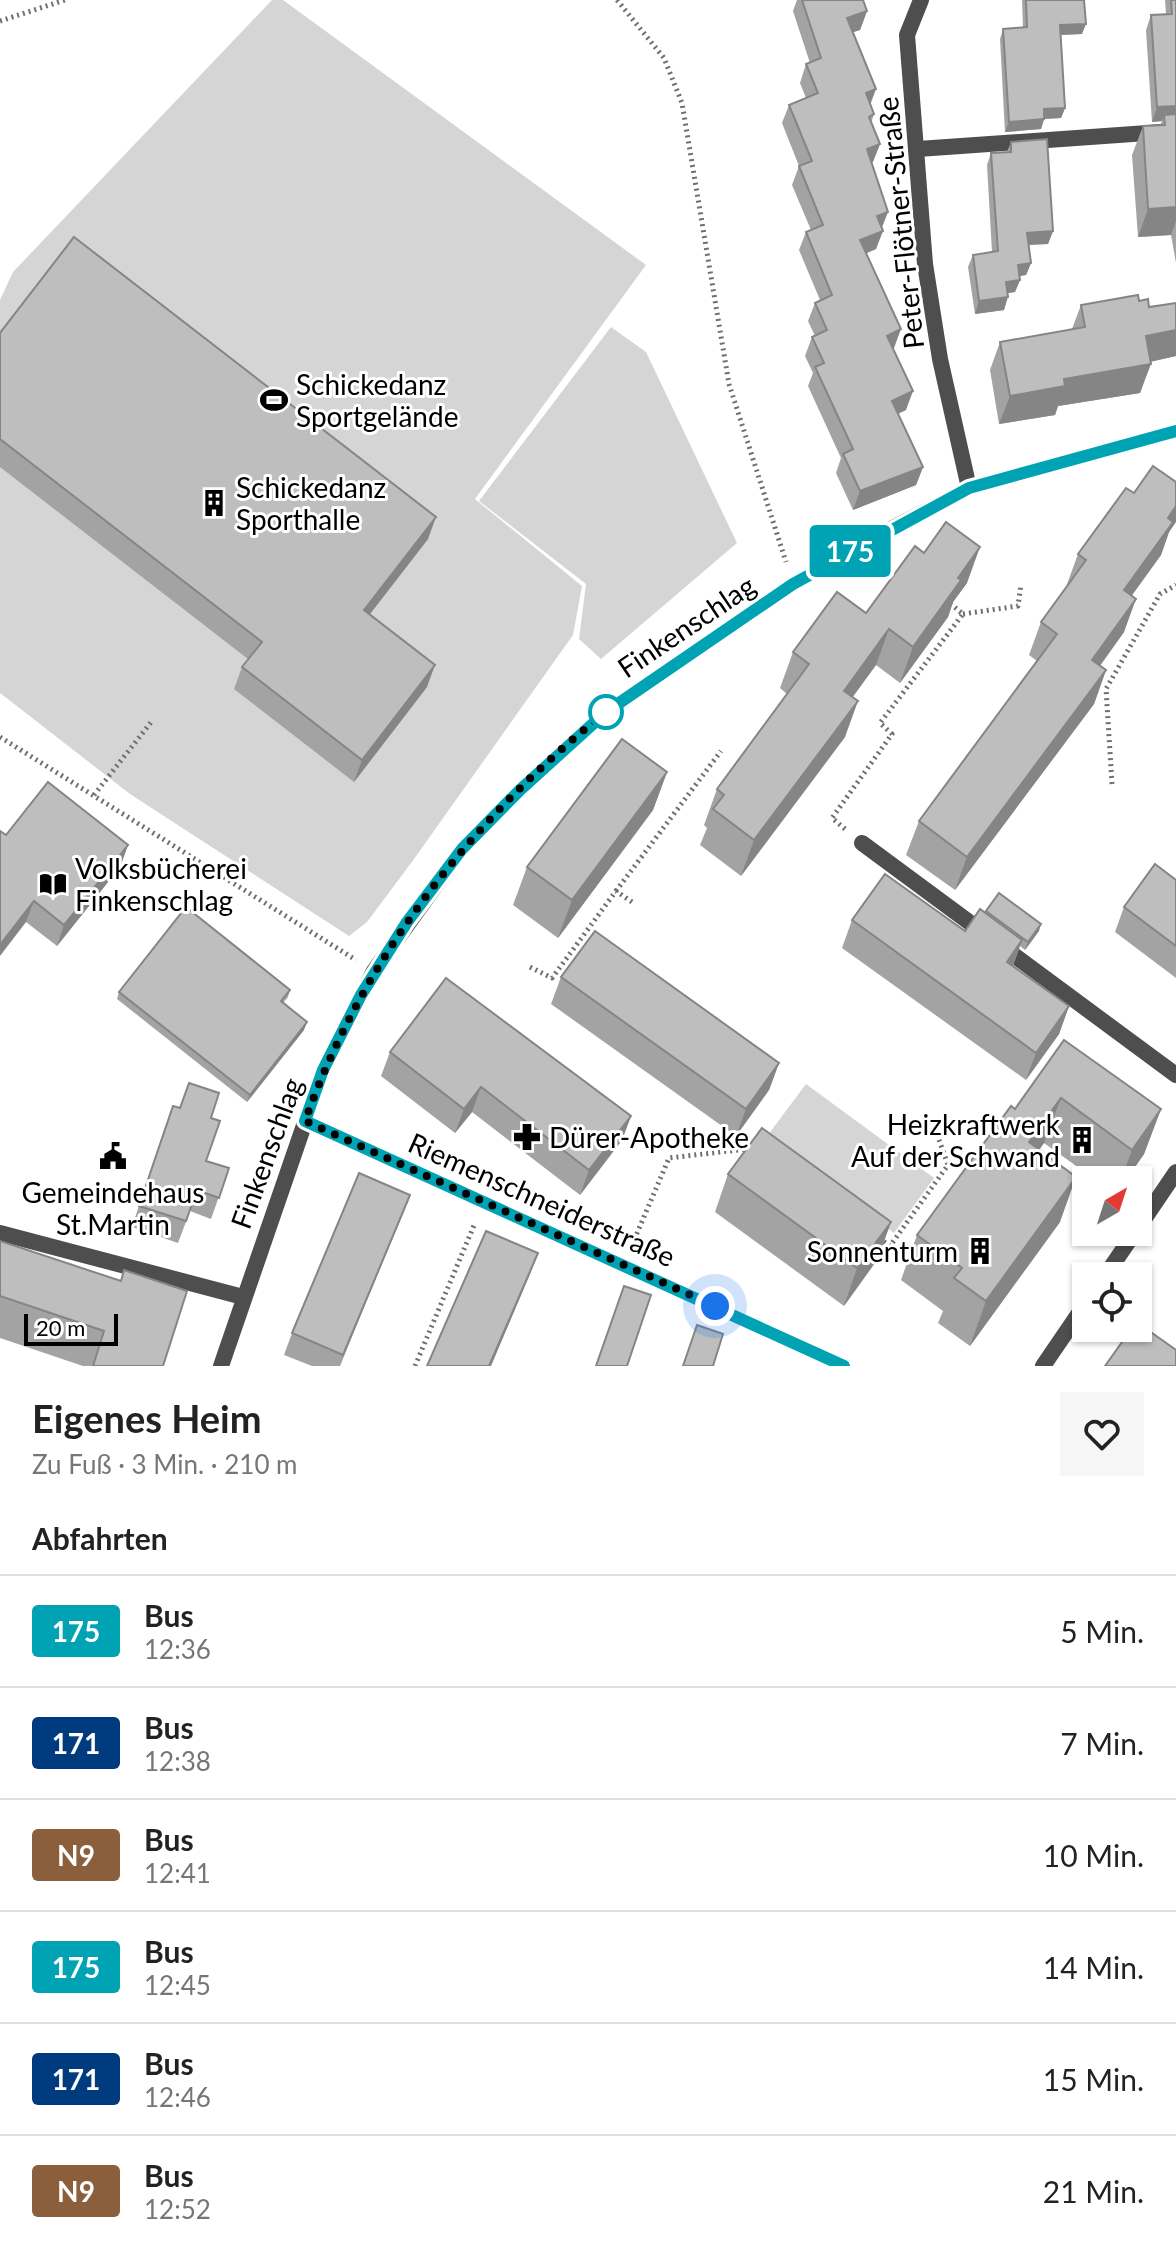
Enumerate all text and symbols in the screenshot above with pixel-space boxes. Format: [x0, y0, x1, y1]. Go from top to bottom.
street label: Peter-Flötner-Straße [870, 95, 930, 351]
place label: Schickedanz Sportgelände [296, 367, 458, 433]
sports icon: Schickedanz Sportgelände [259, 385, 289, 415]
place label: Schickedanz Sporthalle [236, 470, 386, 536]
building icon: Schickedanz Sporthalle [199, 488, 229, 518]
line badge: 175 [804, 525, 896, 577]
text: 175 [826, 534, 874, 568]
street label: Finkenschlag [611, 568, 761, 684]
unlabelled marker [589, 695, 623, 729]
place label: Volksbücherei Finkenschlag [75, 851, 247, 917]
library icon: Volksbücherei Finkenschlag [38, 869, 68, 899]
street label: Finkenschlag [223, 1073, 309, 1233]
place label: Heizkraftwerk Auf der Schwand [851, 1107, 1061, 1173]
place label: Dürer-Apotheke [549, 1120, 749, 1154]
pharmacy icon: Dürer-Apotheke [512, 1122, 542, 1152]
street label: Riemenschneiderstraße [403, 1125, 681, 1273]
building icon: Heizkraftwerk Auf der Schwand [1067, 1125, 1097, 1155]
public building icon: Gemeindehaus St.Martin [98, 1141, 128, 1171]
north arrow [1072, 1166, 1152, 1246]
map controls [1072, 1166, 1152, 1342]
place label: Gemeindehaus St.Martin [22, 1175, 204, 1241]
place label: Sonnenturm [807, 1234, 958, 1268]
building icon: Sonnenturm [965, 1236, 995, 1266]
button: locate [1072, 1262, 1152, 1342]
your location [695, 1286, 735, 1326]
scale bar [24, 1310, 118, 1346]
text: 20 m [36, 1314, 85, 1341]
button: heart [1060, 1392, 1144, 1476]
text: Eigenes Heim [32, 1395, 262, 1441]
text: Zu Fuß · 3 Min. · 210 m [32, 1448, 298, 1480]
text: Abfahrten [32, 1520, 168, 1556]
text: Bus [144, 1597, 194, 1633]
text: 5 Min. [1060, 1613, 1144, 1649]
text: 175 [52, 1614, 100, 1648]
text: 12:36 [144, 1633, 211, 1665]
text: Bus [144, 1709, 194, 1745]
text: 7 Min. [1060, 1725, 1144, 1761]
text: 171 [52, 1726, 100, 1760]
text: 12:38 [144, 1745, 211, 1777]
text: Bus [144, 1821, 194, 1857]
text: 10 Min. [1043, 1837, 1144, 1873]
text: N9 [57, 1838, 95, 1872]
text: 12:41 [144, 1857, 211, 1889]
text: Bus [144, 1933, 194, 1969]
text: 14 Min. [1043, 1949, 1144, 1985]
text: 175 [52, 1950, 100, 1984]
text: 12:45 [144, 1969, 211, 2001]
text: Bus [144, 2045, 194, 2081]
text: 15 Min. [1043, 2061, 1144, 2097]
text: 171 [52, 2062, 100, 2096]
text: 12:46 [144, 2081, 211, 2113]
text: Bus [144, 2157, 194, 2193]
text: 21 Min. [1043, 2173, 1144, 2209]
text: N9 [57, 2174, 95, 2208]
text: 12:52 [144, 2193, 211, 2225]

